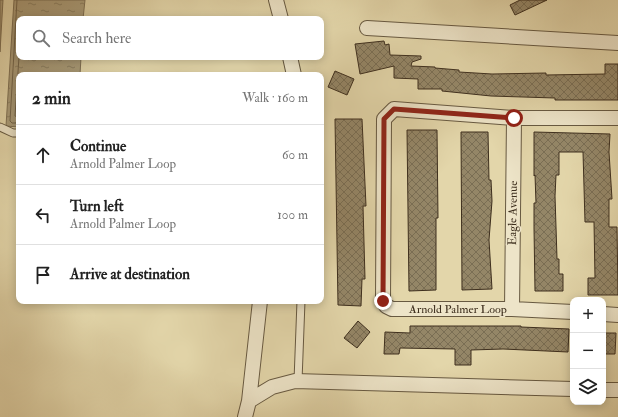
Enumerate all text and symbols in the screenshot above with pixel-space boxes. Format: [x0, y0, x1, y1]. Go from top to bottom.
search box [16, 16, 324, 60]
icon: search [30, 27, 52, 49]
text: Search here [62, 29, 131, 48]
text: 2 min [32, 88, 71, 109]
text: Walk · 160 m [242, 90, 308, 106]
route start [505, 109, 523, 127]
text: Continue [70, 137, 126, 156]
icon: ahead [32, 144, 54, 166]
text: 60 m [282, 147, 308, 163]
text: Arnold Palmer Loop [70, 156, 176, 172]
street label: Eagle Avenue [505, 180, 521, 246]
text: Turn left [70, 197, 124, 216]
icon: left [32, 204, 54, 226]
text: 100 m [277, 207, 308, 223]
text: Arnold Palmer Loop [70, 216, 176, 232]
icon: arrive [32, 264, 54, 286]
text: Arrive at destination [70, 265, 190, 284]
route end [374, 292, 392, 310]
map controls [570, 297, 606, 405]
button: + [570, 297, 606, 333]
street label: Arnold Palmer Loop [408, 302, 507, 317]
button: − [570, 333, 606, 369]
button: layers [570, 369, 606, 405]

